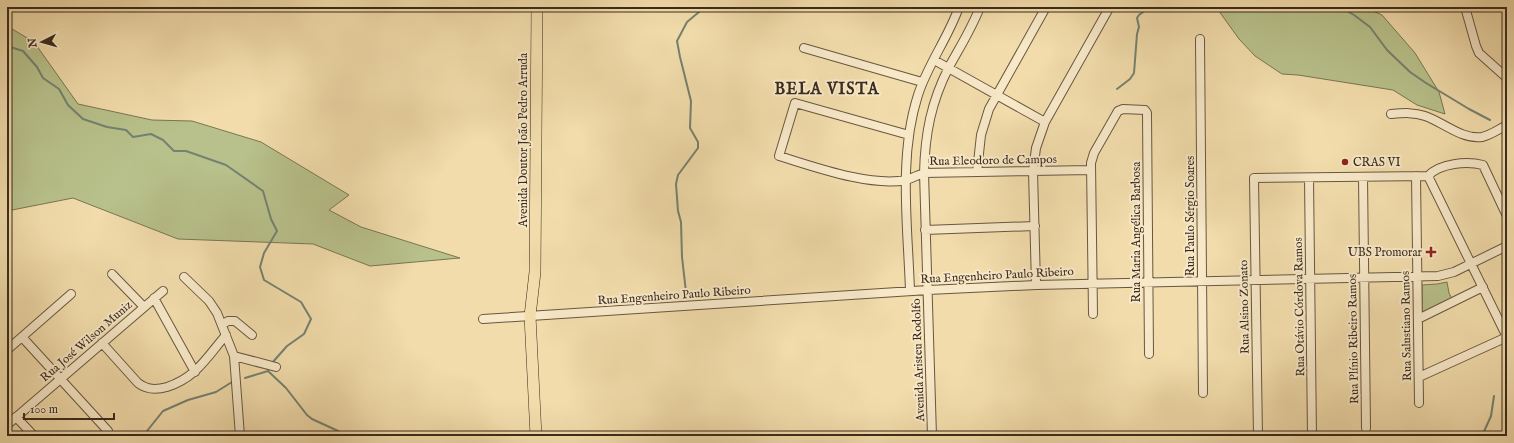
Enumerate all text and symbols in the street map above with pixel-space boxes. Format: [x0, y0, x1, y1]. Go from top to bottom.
north arrow [22, 22, 62, 62]
text: N [26, 37, 41, 49]
street label: Avenida Doutor João Pedro Arruda [516, 52, 532, 228]
district label: BELA VISTA [775, 80, 880, 100]
street label: Rua Eleodoro de Campos [929, 152, 1057, 170]
place label: CRAS VI [1353, 155, 1401, 170]
street label: Rua Paulo Sérgio Soares [1183, 156, 1198, 276]
marker: CRAS VI [1340, 157, 1350, 167]
street label: Rua Maria Angélica Barbosa [1129, 161, 1144, 302]
street label: Rua Otávio Córdova Ramos [1291, 237, 1308, 377]
place label: UBS Promorar [1348, 245, 1423, 260]
marker: UBS Promorar [1425, 246, 1437, 258]
street label: Rua Alsino Zonato [1236, 259, 1253, 354]
street label: Rua Engenheiro Paulo Ribeiro [920, 264, 1075, 287]
street label: Rua Salustiano Ramos [1398, 271, 1415, 381]
street label: Rua Plínio Ribeiro Ramos [1345, 274, 1362, 404]
street label: Rua Engenheiro Paulo Ribeiro [597, 283, 752, 308]
street label: Rua José Wilson Muniz [37, 297, 136, 386]
street label: Avenida Aristeu Rodolfo [909, 298, 928, 423]
scale bar [24, 395, 114, 421]
text: 100 m [30, 402, 58, 417]

